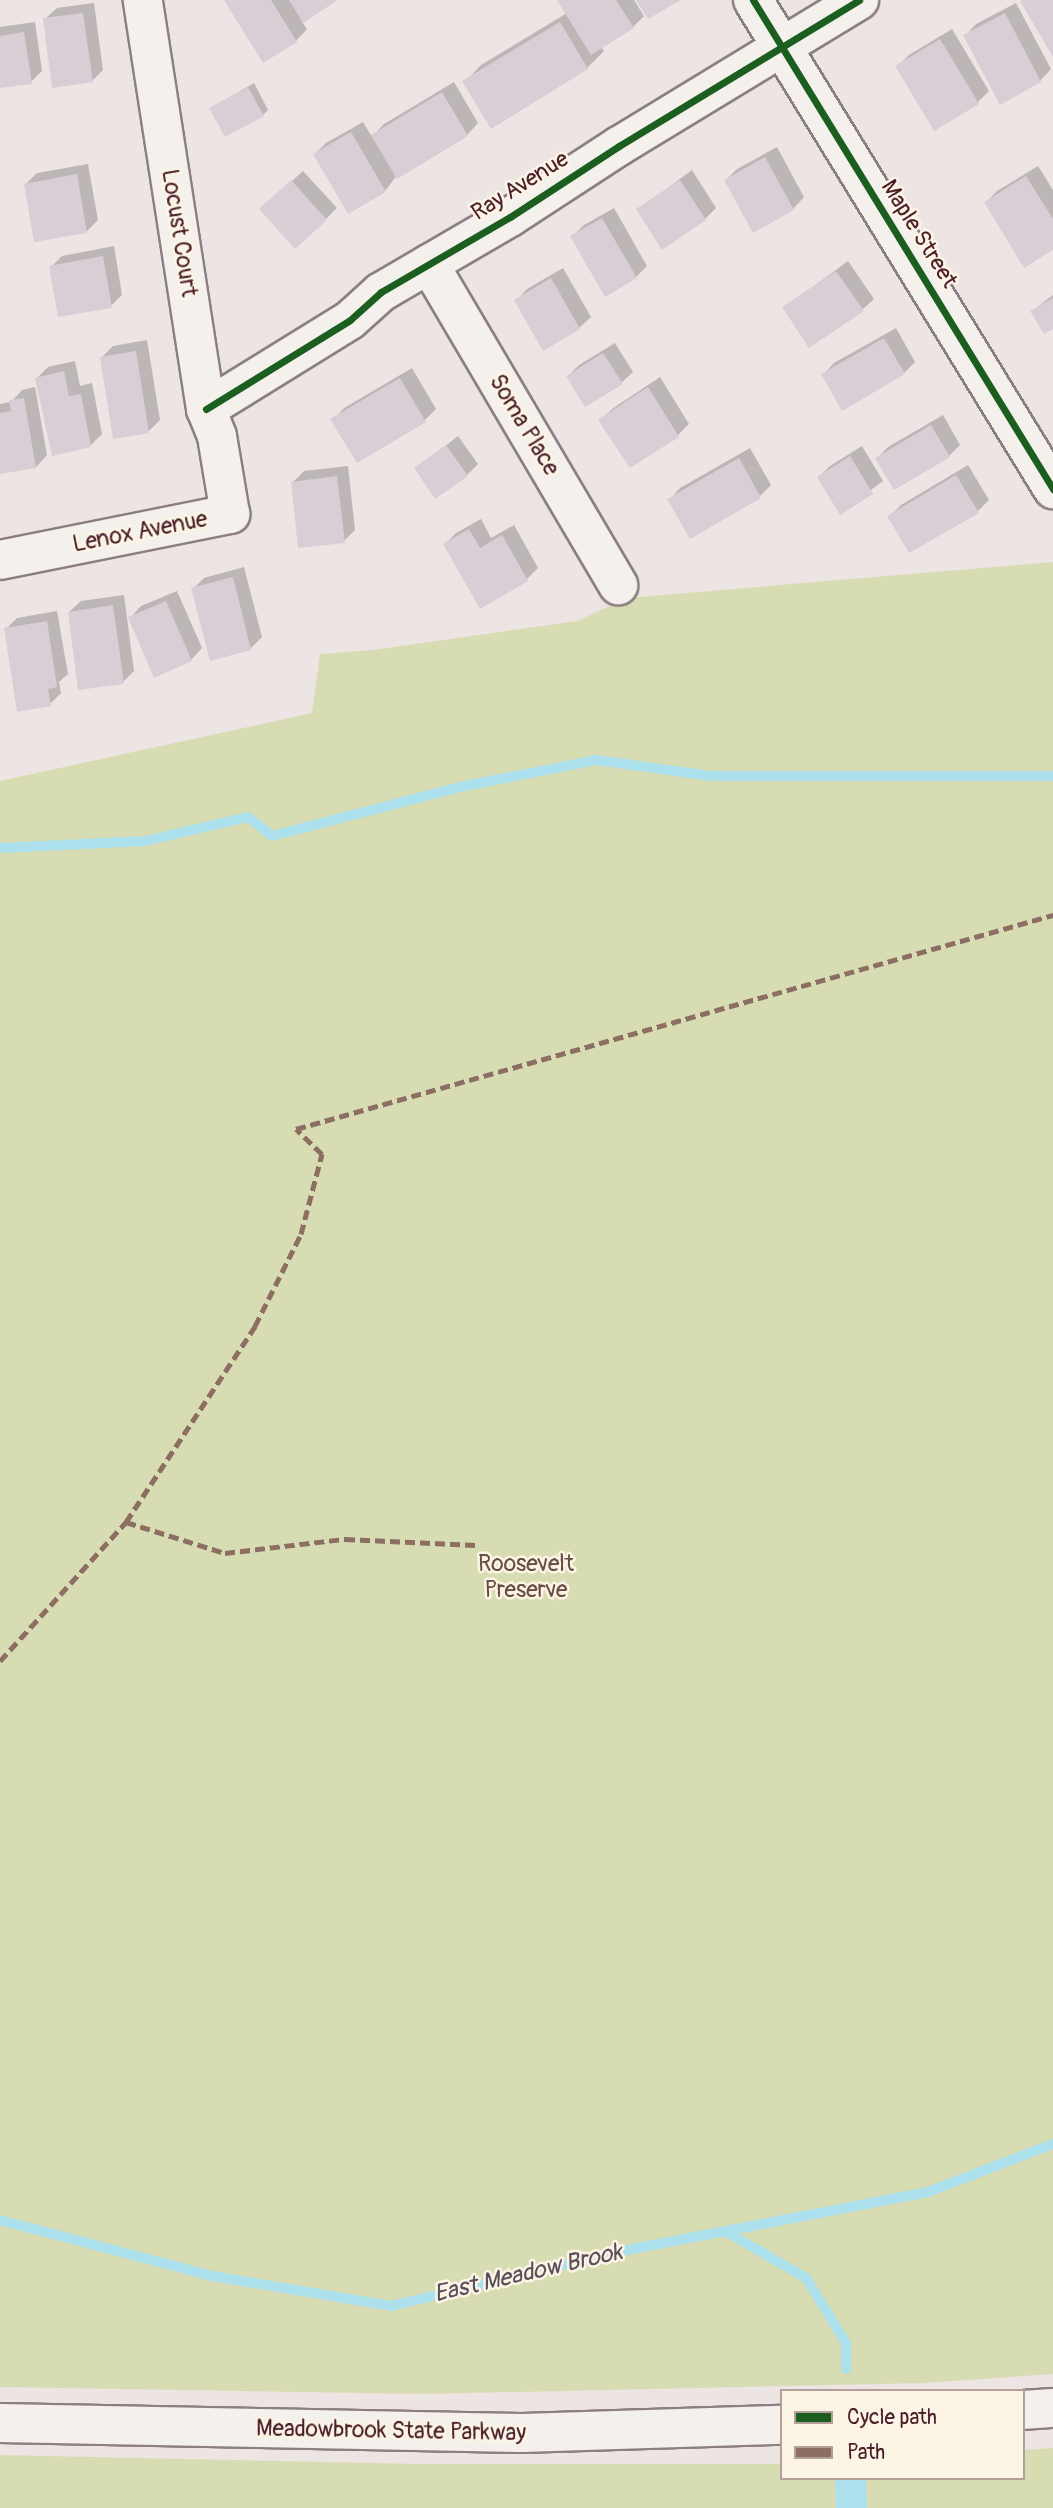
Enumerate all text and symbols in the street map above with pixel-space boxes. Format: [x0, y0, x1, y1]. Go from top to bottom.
street label: Ray Avenue [466, 145, 574, 227]
street label: Locust Court [155, 167, 203, 299]
street label: Maple Street [875, 175, 963, 293]
street label: Soma Place [483, 369, 565, 481]
street label: Lenox Avenue [70, 505, 210, 559]
park label: Roosevelt Preserve [478, 1550, 574, 1604]
water label: East Meadow Brook [431, 2237, 625, 2309]
legend [780, 2389, 1025, 2480]
text: Cycle path [847, 2404, 937, 2431]
street label: Meadowbrook State Parkway [256, 2415, 526, 2447]
text: Path [847, 2439, 885, 2466]

